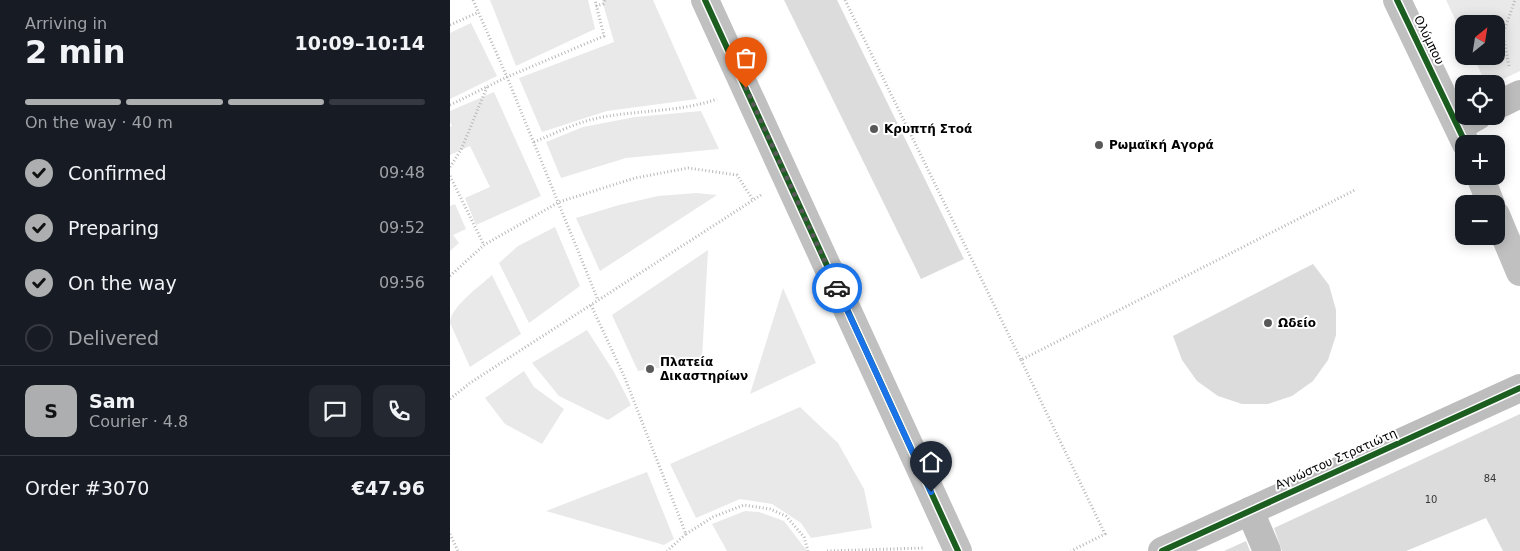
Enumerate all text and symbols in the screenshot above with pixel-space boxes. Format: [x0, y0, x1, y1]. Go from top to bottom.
street label: Ολύμπου [1411, 13, 1447, 67]
text: Arriving in [25, 14, 107, 33]
north arrow [1455, 15, 1505, 65]
map controls [1455, 15, 1505, 245]
text: 10:09–10:14 [295, 32, 425, 54]
text: 2 min [25, 33, 126, 71]
pin [725, 37, 767, 88]
icon: bag [732, 44, 760, 72]
button: locate [1455, 75, 1505, 125]
text: On the way · 40 m [25, 113, 173, 132]
place label: Κρυπτή Στοά [884, 122, 972, 136]
marker: Κρυπτή Στοά [868, 123, 880, 135]
button: + [1455, 135, 1505, 185]
place label: Ρωμαϊκή Αγορά [1109, 138, 1214, 152]
marker: Ρωμαϊκή Αγορά [1093, 139, 1105, 151]
icon: check [25, 159, 53, 187]
text: Confirmed [68, 162, 167, 184]
text: 09:48 [379, 163, 425, 182]
button: − [1455, 195, 1505, 245]
icon: check [25, 214, 53, 242]
text: Preparing [68, 217, 159, 239]
text: 09:52 [379, 218, 425, 237]
courier [812, 263, 862, 313]
icon: check [25, 269, 53, 297]
text: On the way [68, 272, 177, 294]
text: 09:56 [379, 273, 425, 292]
icon: car [823, 274, 851, 302]
place label: Ωδείο [1278, 316, 1316, 330]
marker: Ωδείο [1262, 317, 1274, 329]
text: Delivered [68, 327, 159, 349]
place label: Πλατεία Δικαστηρίων [660, 355, 748, 383]
marker: Πλατεία Δικαστηρίων [644, 363, 656, 375]
button: chat [309, 385, 361, 437]
button: phone [373, 385, 425, 437]
text: Sam [89, 390, 135, 412]
text: S [44, 400, 58, 422]
text: Courier · 4.8 [89, 412, 188, 431]
street label: Αγνώστου Στρατιώτη [1273, 426, 1399, 492]
pin [910, 441, 952, 492]
icon: home [917, 448, 945, 476]
house number: 84 [1484, 473, 1496, 484]
text: Order #3070 [25, 477, 149, 499]
text: €47.96 [352, 477, 425, 499]
house number: 10 [1425, 494, 1437, 505]

